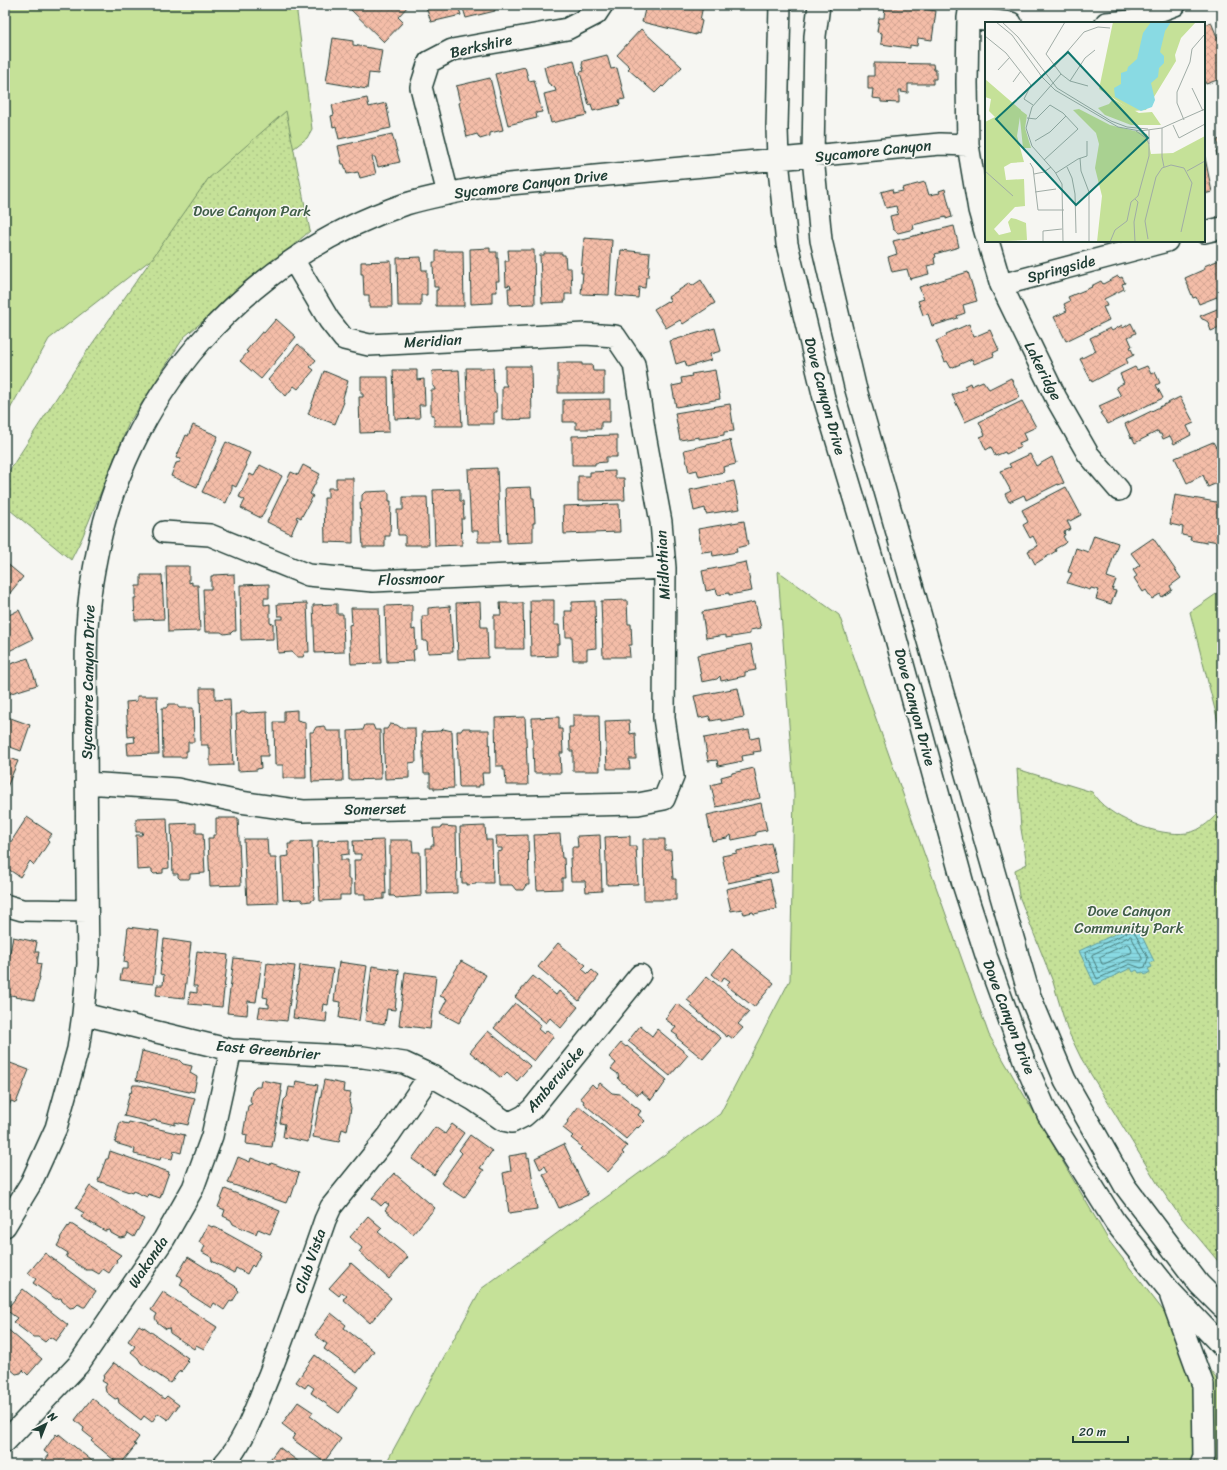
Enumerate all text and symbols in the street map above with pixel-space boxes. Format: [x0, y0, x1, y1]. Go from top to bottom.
inset map [985, 22, 1205, 242]
street label: Berkshire [447, 26, 515, 66]
street label: Sycamore Canyon [813, 132, 933, 170]
street label: Sycamore Canyon Drive [453, 162, 610, 206]
park label: Dove Canyon Park [193, 198, 311, 224]
street label: Springside [1024, 247, 1098, 291]
street label: Meridian [403, 327, 463, 355]
street label: Dove Canyon Drive [797, 334, 853, 458]
street label: Lakeridge [1017, 337, 1069, 405]
street label: Midlothian [648, 529, 678, 601]
street label: Flossmoor [378, 565, 445, 593]
street label: Sycamore Canyon Drive [74, 604, 102, 760]
street label: Dove Canyon Drive [887, 645, 943, 769]
street label: Somerset [344, 795, 407, 823]
park label: Dove Canyon Community Park [1074, 898, 1185, 941]
street label: Dove Canyon Drive [975, 956, 1043, 1078]
street label: East Greenbrier [215, 1033, 322, 1068]
street label: Amberwicke [519, 1040, 591, 1119]
street label: Club Vista [287, 1225, 333, 1297]
street label: Wakonda [121, 1230, 175, 1293]
north arrow [26, 1404, 66, 1444]
text: N [42, 1407, 62, 1427]
scale bar [1073, 1418, 1128, 1444]
text: 20 m [1079, 1421, 1106, 1443]

